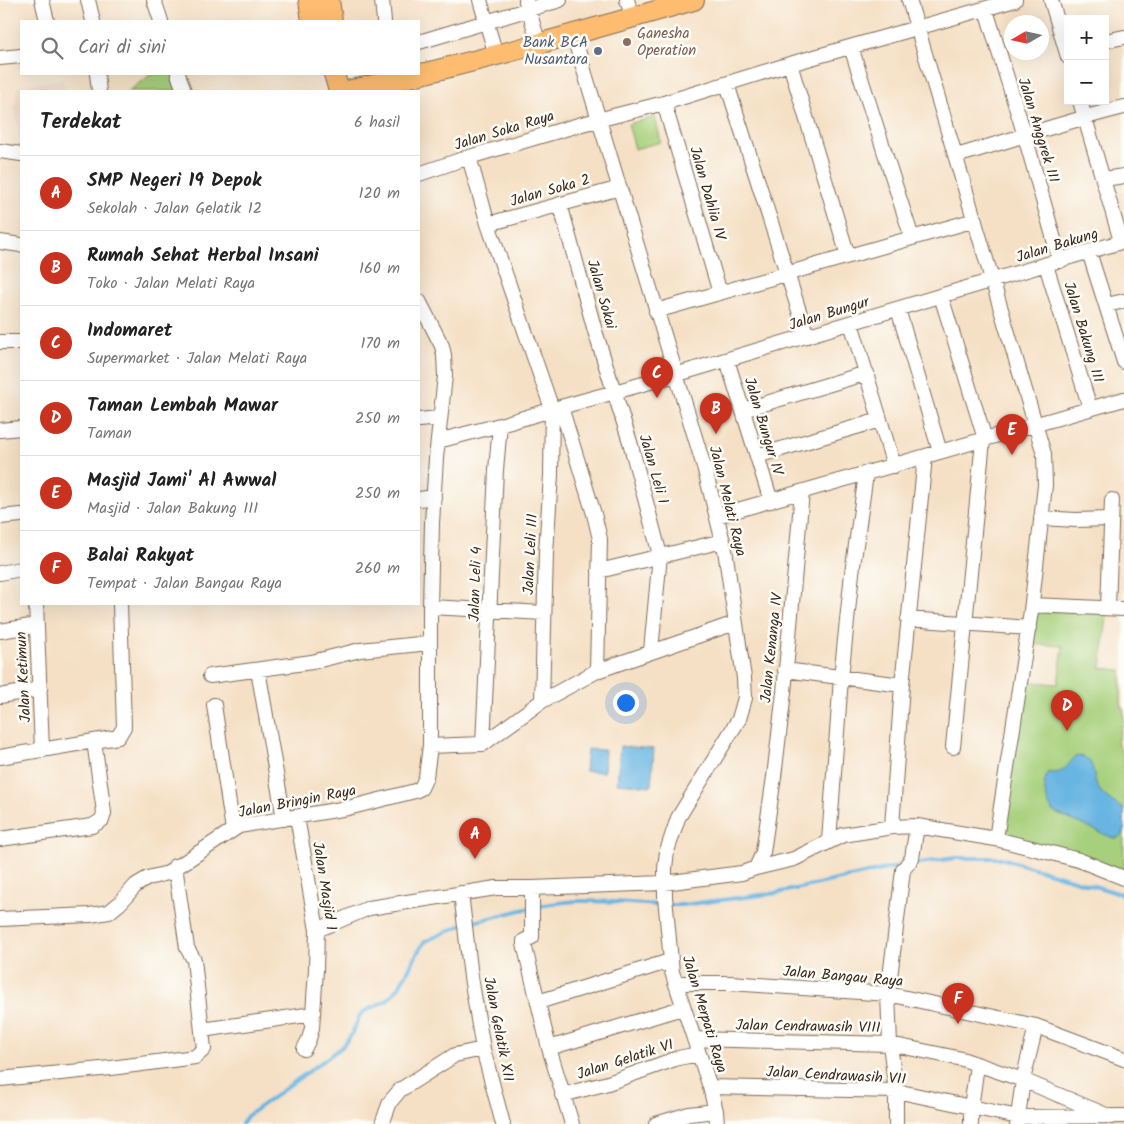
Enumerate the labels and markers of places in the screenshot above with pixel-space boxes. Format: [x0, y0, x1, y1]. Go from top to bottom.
place label: Ganesha Operation [637, 22, 696, 63]
place label: Bank BCA Nusantara [523, 31, 588, 72]
marker: Ganesha Operation [621, 36, 633, 48]
marker: Bank BCA Nusantara [592, 45, 604, 57]
pin: C [641, 357, 673, 398]
pin: B [700, 393, 732, 434]
pin: E [996, 414, 1028, 455]
pin: D [1051, 690, 1083, 731]
pin: A [459, 818, 491, 859]
pin: F [942, 983, 974, 1024]

